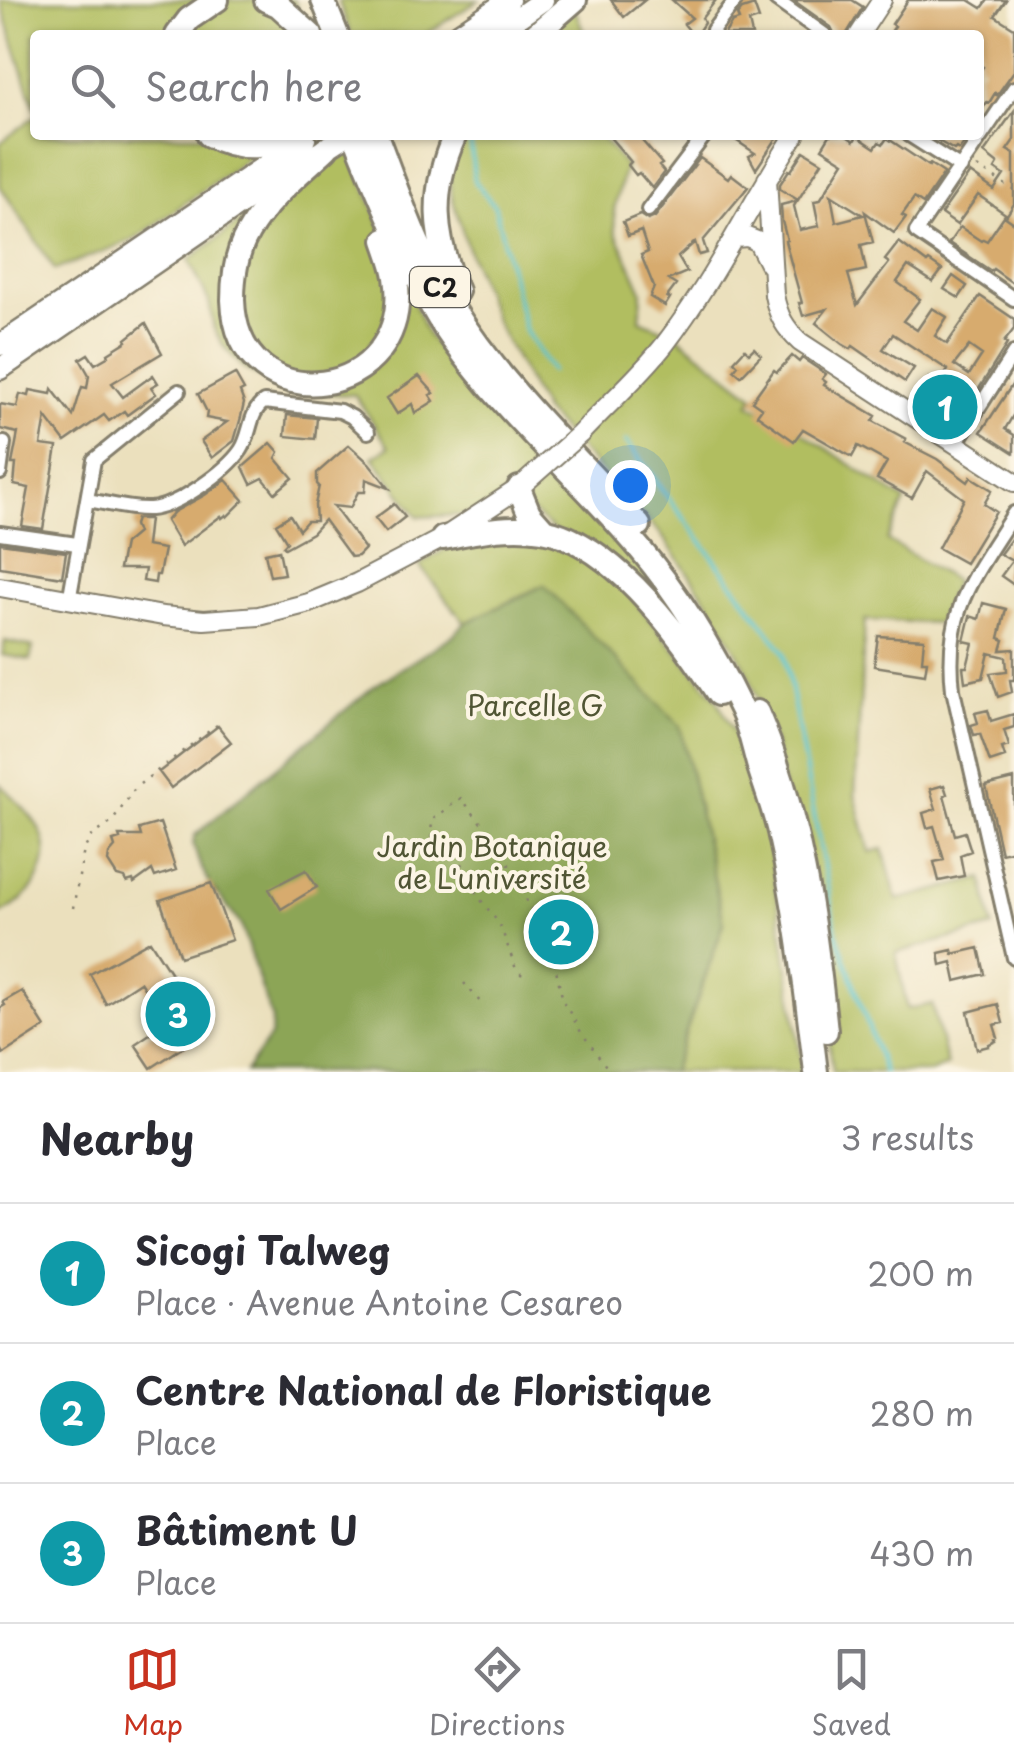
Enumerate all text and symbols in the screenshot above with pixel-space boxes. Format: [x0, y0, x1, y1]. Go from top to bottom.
search box [30, 30, 984, 140]
text: Search here [145, 57, 362, 114]
icon: search [65, 58, 120, 113]
road number: C2 [410, 267, 470, 307]
pin: 1 [912, 370, 978, 444]
your location [605, 460, 656, 511]
park label: Parcelle G [467, 683, 603, 726]
park label: Jardin Botanique de L'université [376, 824, 608, 899]
pin: 2 [528, 894, 594, 970]
pin: 3 [146, 976, 210, 1052]
text: Nearby [40, 1106, 194, 1169]
text: 3 results [840, 1113, 974, 1161]
text: Sicogi Talweg [135, 1221, 391, 1278]
text: 1 [65, 1249, 80, 1297]
text: 200 m [867, 1249, 974, 1297]
text: Place · Avenue Antoine Cesareo [135, 1278, 623, 1326]
text: Centre National de Floristique [135, 1361, 712, 1418]
text: 2 [61, 1389, 84, 1437]
text: 280 m [870, 1389, 974, 1437]
text: Place [135, 1418, 217, 1466]
text: Bâtiment U [135, 1501, 358, 1558]
text: 3 [62, 1529, 83, 1577]
text: 430 m [869, 1529, 974, 1577]
text: Place [135, 1558, 217, 1606]
tab: Map [123, 1642, 183, 1745]
tab: Directions [429, 1642, 565, 1745]
tab: Saved [811, 1642, 891, 1745]

